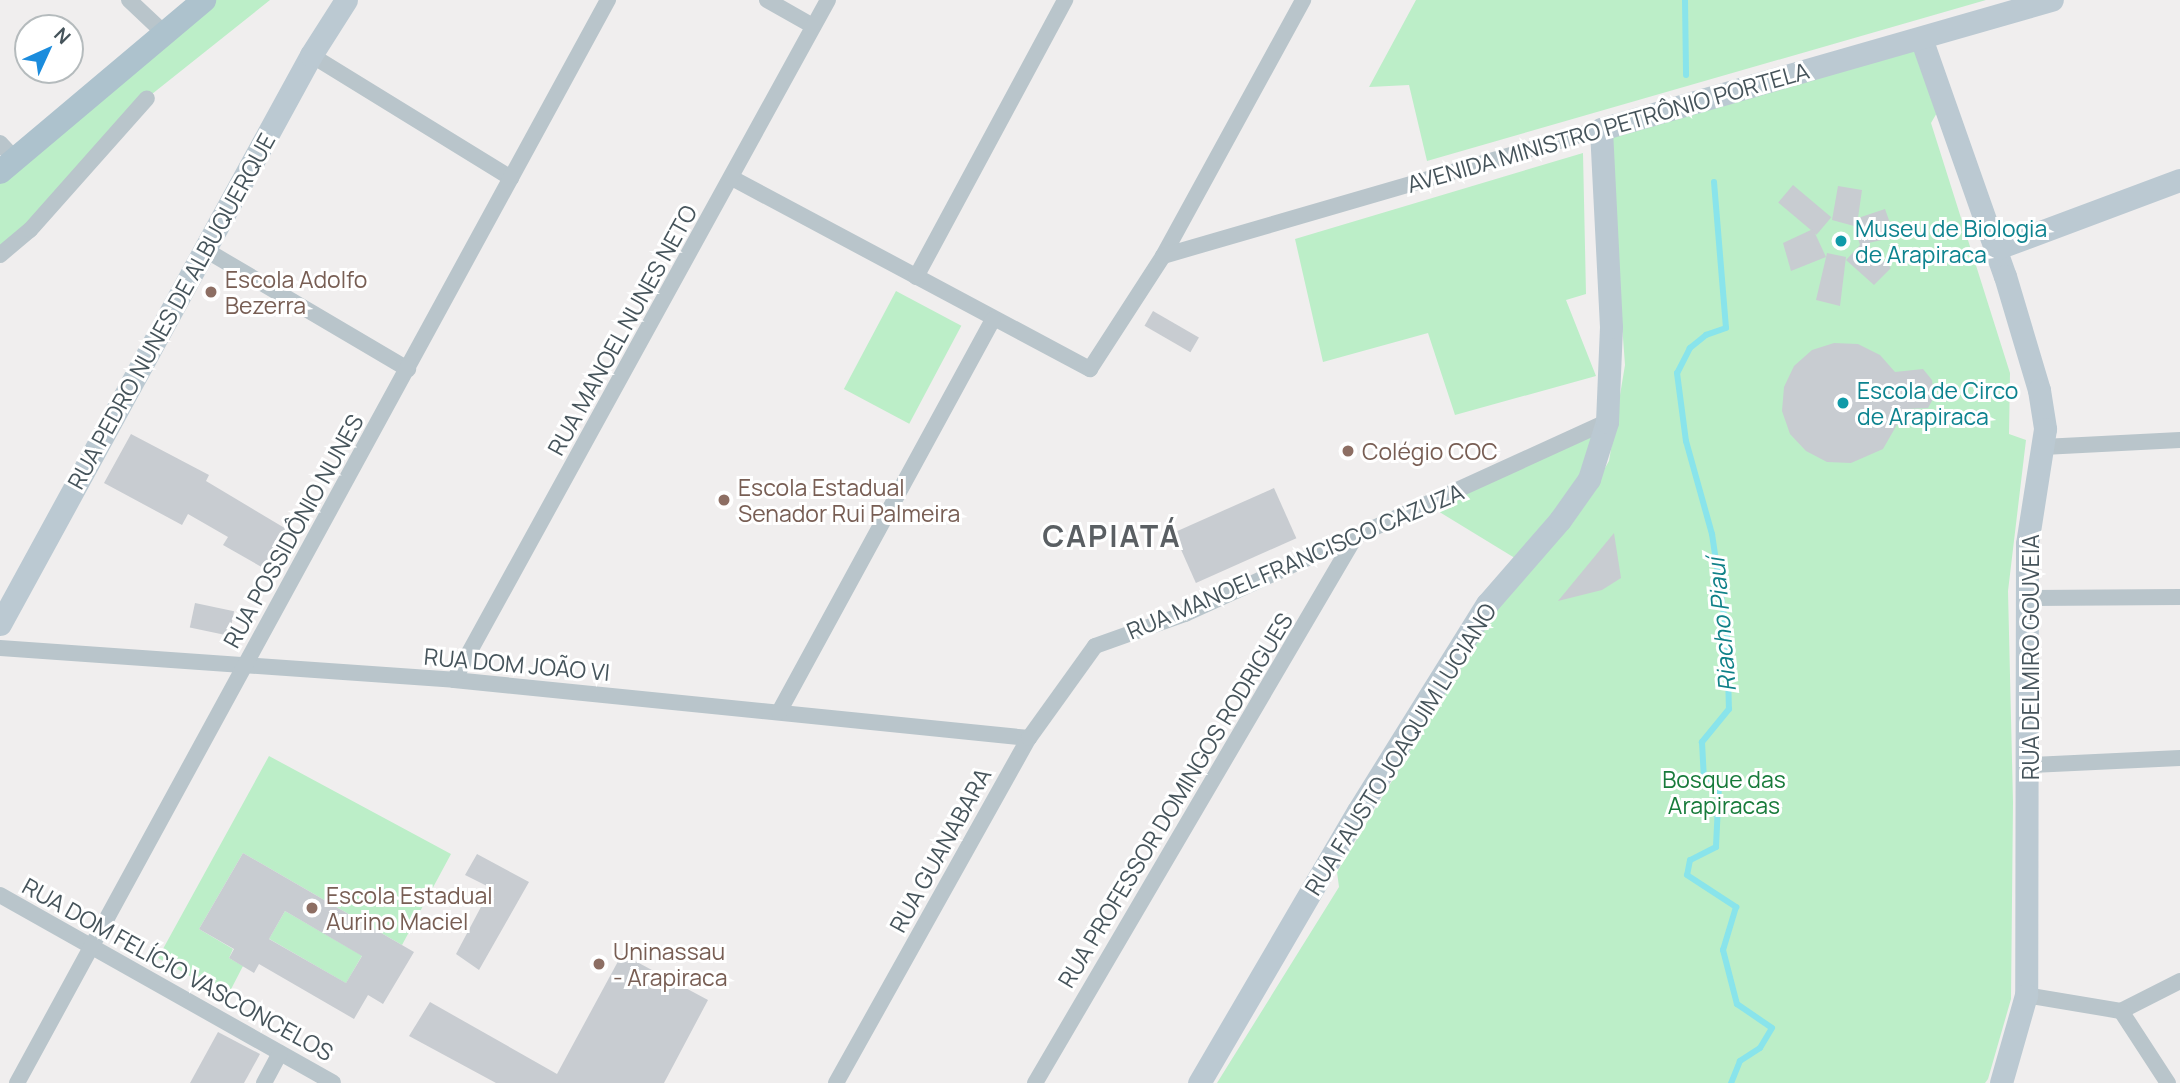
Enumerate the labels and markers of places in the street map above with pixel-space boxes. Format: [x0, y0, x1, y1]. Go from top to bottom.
place label: Museu de Biologia de Arapiraca [1855, 214, 2047, 268]
marker: Museu de Biologia de Arapiraca [1833, 233, 1849, 249]
place label: Escola Adolfo Bezerra [225, 265, 367, 319]
marker: Escola Adolfo Bezerra [203, 284, 219, 300]
place label: Escola de Circo de Arapiraca [1857, 376, 2018, 430]
marker: Escola de Circo de Arapiraca [1835, 395, 1851, 411]
place label: Colégio COC [1362, 437, 1498, 465]
marker: Colégio COC [1340, 443, 1356, 459]
place label: Escola Estadual Senador Rui Palmeira [738, 473, 960, 527]
marker: Escola Estadual Senador Rui Palmeira [716, 492, 732, 508]
place label: Escola Estadual Aurino Maciel [326, 881, 493, 935]
marker: Escola Estadual Aurino Maciel [304, 900, 320, 916]
place label: Uninassau - Arapiraca [613, 937, 727, 991]
marker: Uninassau - Arapiraca [591, 956, 607, 972]

